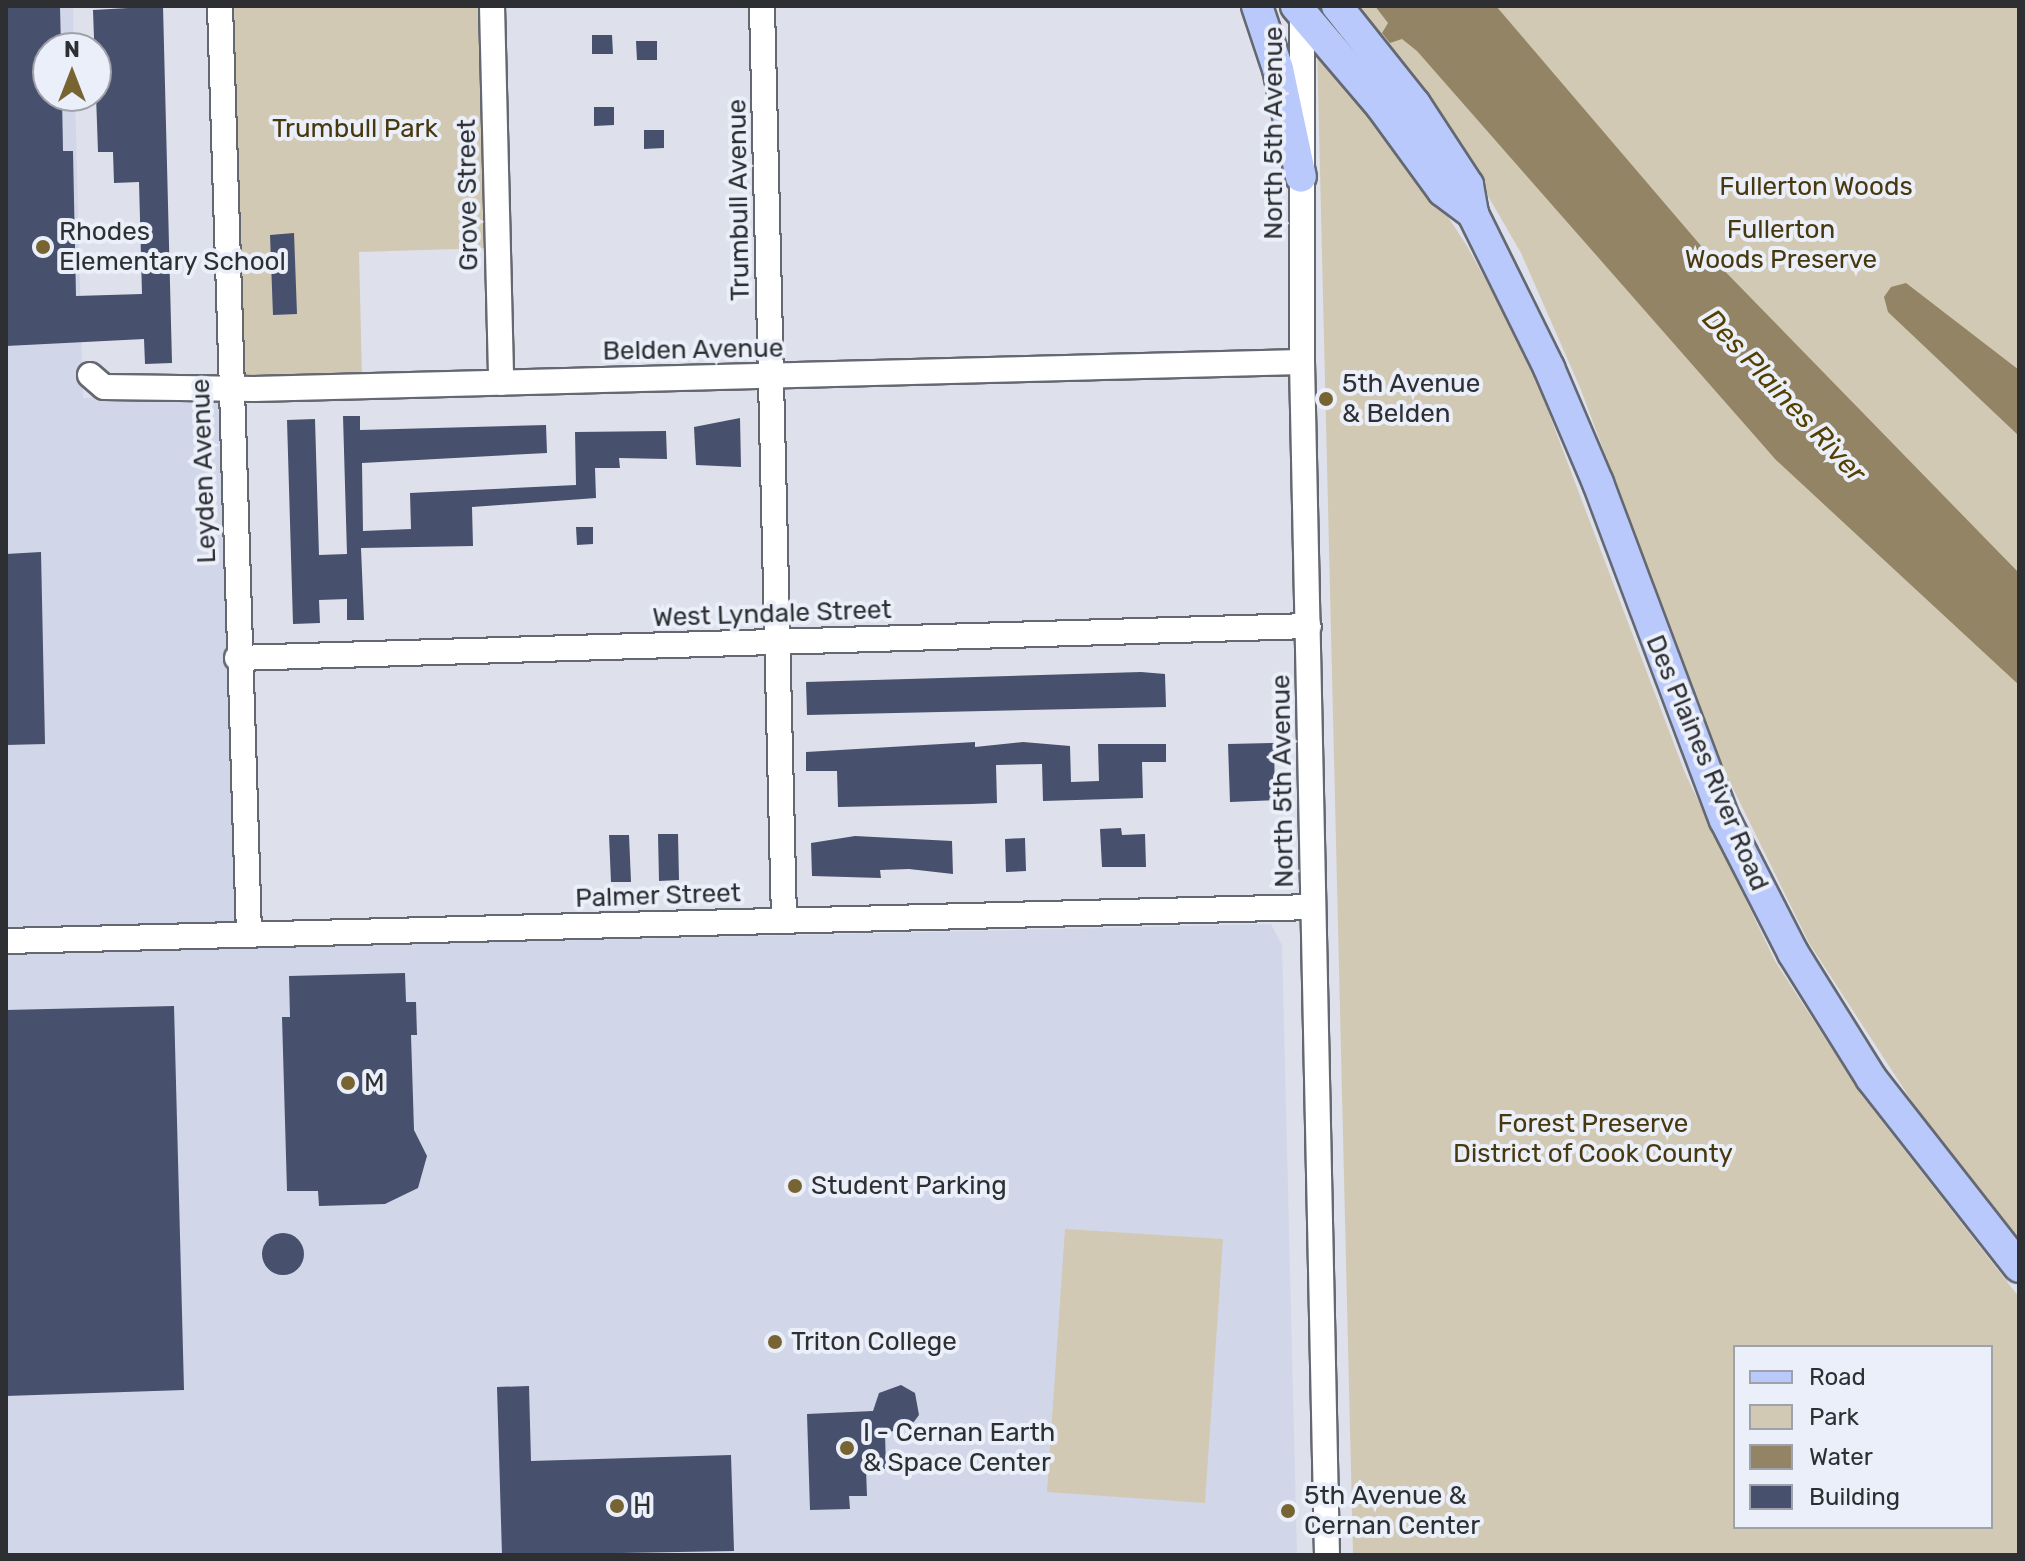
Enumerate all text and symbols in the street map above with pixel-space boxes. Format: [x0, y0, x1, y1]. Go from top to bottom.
street label: North 5th Avenue [1258, 26, 1290, 240]
north arrow [32, 32, 112, 112]
text: N [64, 36, 80, 63]
street label: Trumbull Avenue [722, 98, 756, 302]
park label: Trumbull Park [272, 113, 438, 145]
street label: Grove Street [451, 119, 485, 271]
park label: Fullerton Woods [1719, 171, 1913, 203]
park label: Fullerton Woods Preserve [1685, 214, 1877, 276]
place label: Rhodes Elementary School [59, 216, 287, 278]
marker: Rhodes Elementary School [34, 238, 52, 256]
water label: Des Plaines River [1695, 302, 1873, 490]
street label: Belden Avenue [602, 333, 784, 367]
place label: 5th Avenue & Belden [1342, 368, 1481, 430]
street label: Leyden Avenue [185, 378, 223, 564]
marker: 5th Avenue & Belden [1317, 390, 1335, 408]
street label: West Lyndale Street [652, 594, 892, 634]
street label: Des Plaines River Road [1639, 630, 1775, 896]
street label: North 5th Avenue [1266, 674, 1300, 888]
street label: Palmer Street [574, 878, 742, 914]
place label: M [364, 1067, 385, 1099]
marker: M [339, 1074, 357, 1092]
park label: Forest Preserve District of Cook County [1453, 1108, 1733, 1170]
place label: Student Parking [811, 1170, 1007, 1202]
marker: Student Parking [786, 1177, 804, 1195]
place label: Triton College [791, 1326, 957, 1358]
marker: Triton College [766, 1333, 784, 1351]
legend [1733, 1345, 1993, 1529]
text: Road [1809, 1363, 1866, 1391]
text: Park [1809, 1403, 1859, 1431]
place label: I - Cernan Earth & Space Center [863, 1417, 1055, 1478]
marker: I - Cernan Earth & Space Center [838, 1439, 856, 1457]
text: Water [1809, 1443, 1873, 1471]
place label: 5th Avenue & Cernan Center [1304, 1480, 1480, 1542]
text: Building [1809, 1483, 1900, 1511]
place label: H [633, 1490, 652, 1522]
marker: H [608, 1497, 626, 1515]
marker: 5th Avenue & Cernan Center [1279, 1502, 1297, 1520]

